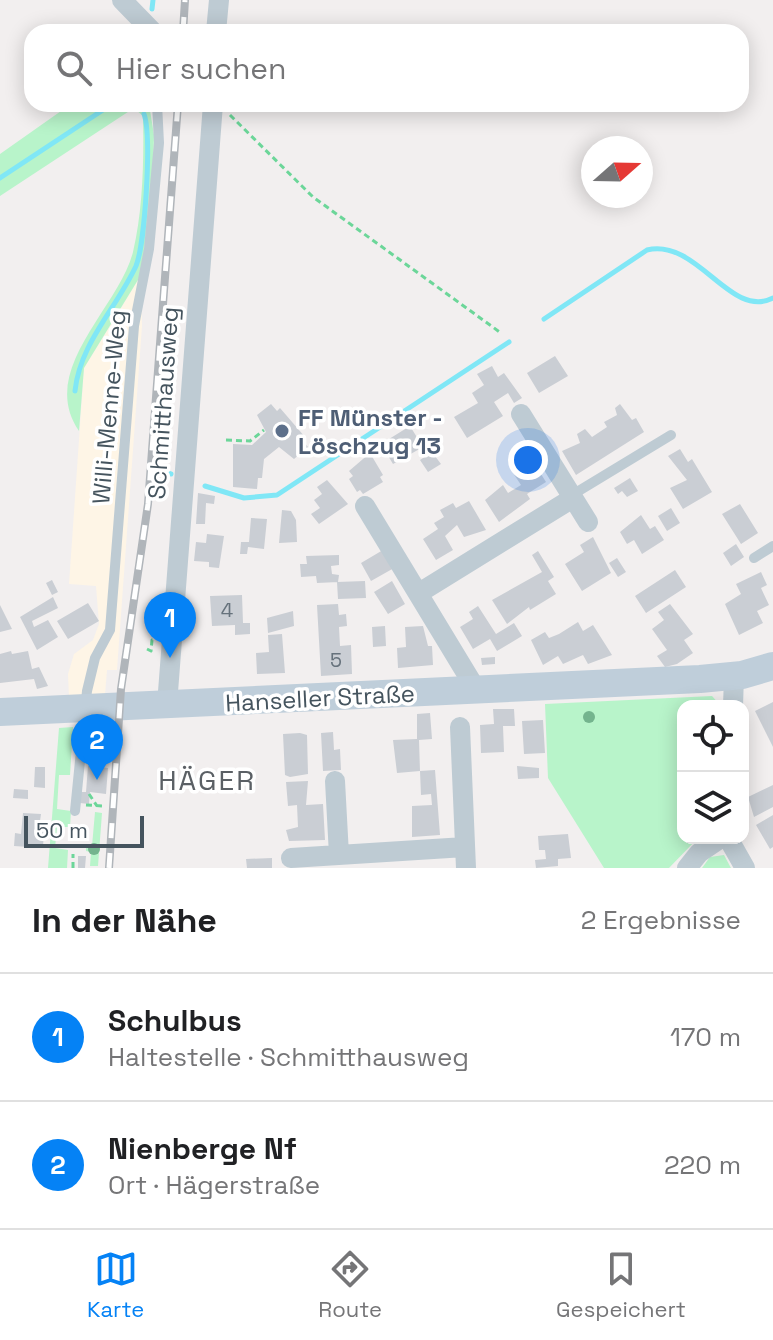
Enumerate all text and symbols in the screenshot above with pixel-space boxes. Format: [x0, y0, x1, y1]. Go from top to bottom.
search box [24, 24, 749, 112]
icon: search [52, 46, 96, 90]
text: Hier suchen [116, 49, 286, 88]
north arrow [581, 136, 653, 208]
street label: Schmitthausweg [141, 306, 185, 500]
street label: Willi-Menne-Weg [85, 309, 133, 505]
place label: FF Münster - Löschzug 13 [298, 402, 443, 461]
marker: FF Münster - Löschzug 13 [273, 422, 291, 440]
your location [508, 440, 548, 480]
pin: 1 [144, 592, 196, 658]
house number: 4 [221, 597, 233, 623]
house number: 5 [330, 647, 342, 673]
street label: Hanseller Straße [224, 678, 416, 718]
map controls [677, 700, 749, 844]
button: locate [677, 700, 749, 772]
pin: 2 [71, 714, 123, 780]
district label: HÄGER [158, 762, 256, 798]
button: layers [677, 772, 749, 844]
scale bar [24, 812, 144, 848]
text: 50 m [36, 816, 88, 844]
text: In der Nähe [32, 899, 217, 942]
text: 2 Ergebnisse [581, 903, 741, 937]
text: Schulbus [108, 1001, 242, 1040]
text: 1 [52, 1020, 64, 1054]
text: 170 m [670, 1020, 741, 1054]
text: Haltestelle · Schmitthausweg [108, 1040, 469, 1074]
text: Nienberge Nf [108, 1129, 297, 1168]
text: 2 [50, 1148, 66, 1182]
text: 220 m [664, 1148, 741, 1182]
text: Ort · Hägerstraße [108, 1168, 320, 1202]
tab: Karte [87, 1247, 144, 1323]
tab: Route [318, 1247, 382, 1323]
tab: Gespeichert [556, 1247, 686, 1323]

